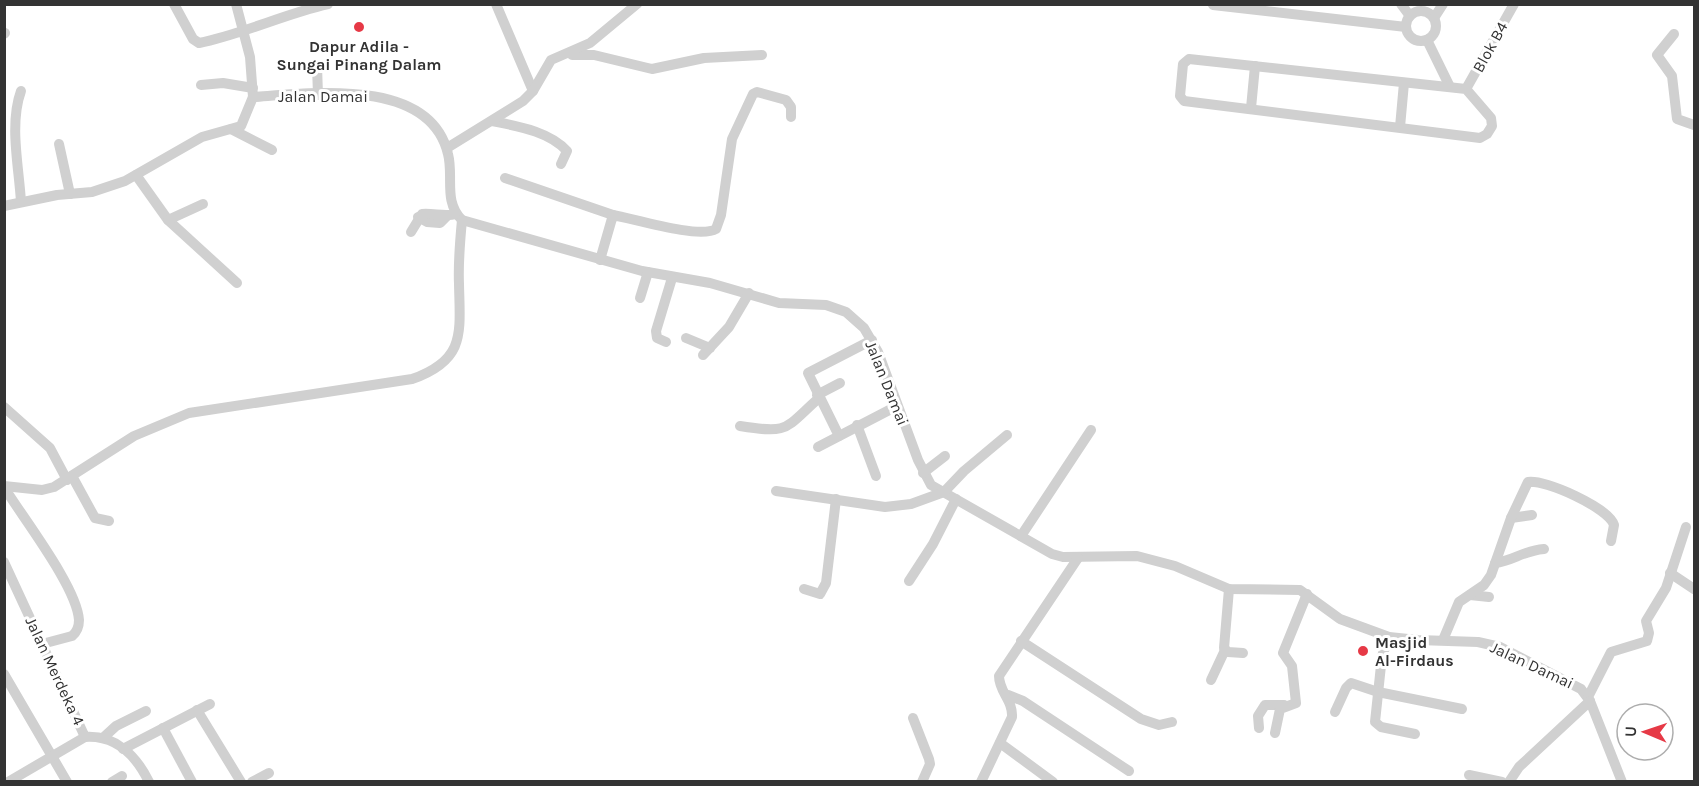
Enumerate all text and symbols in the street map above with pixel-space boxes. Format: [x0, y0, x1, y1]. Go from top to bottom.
street label: Blok B4 [1468, 18, 1512, 76]
marker: Dapur Adila - Sungai Pinang Dalam [352, 20, 366, 34]
place label: Dapur Adila - Sungai Pinang Dalam [276, 37, 442, 74]
street label: Jalan Damai [278, 87, 368, 106]
street label: Jalan Damai [861, 338, 913, 428]
street label: Jalan Merdeka 4 [21, 614, 89, 728]
place label: Masjid Al-Firdaus [1375, 633, 1454, 670]
street label: Jalan Damai [1487, 637, 1577, 693]
marker: Masjid Al-Firdaus [1356, 644, 1370, 658]
north arrow [1615, 702, 1675, 762]
text: U [1621, 726, 1640, 737]

